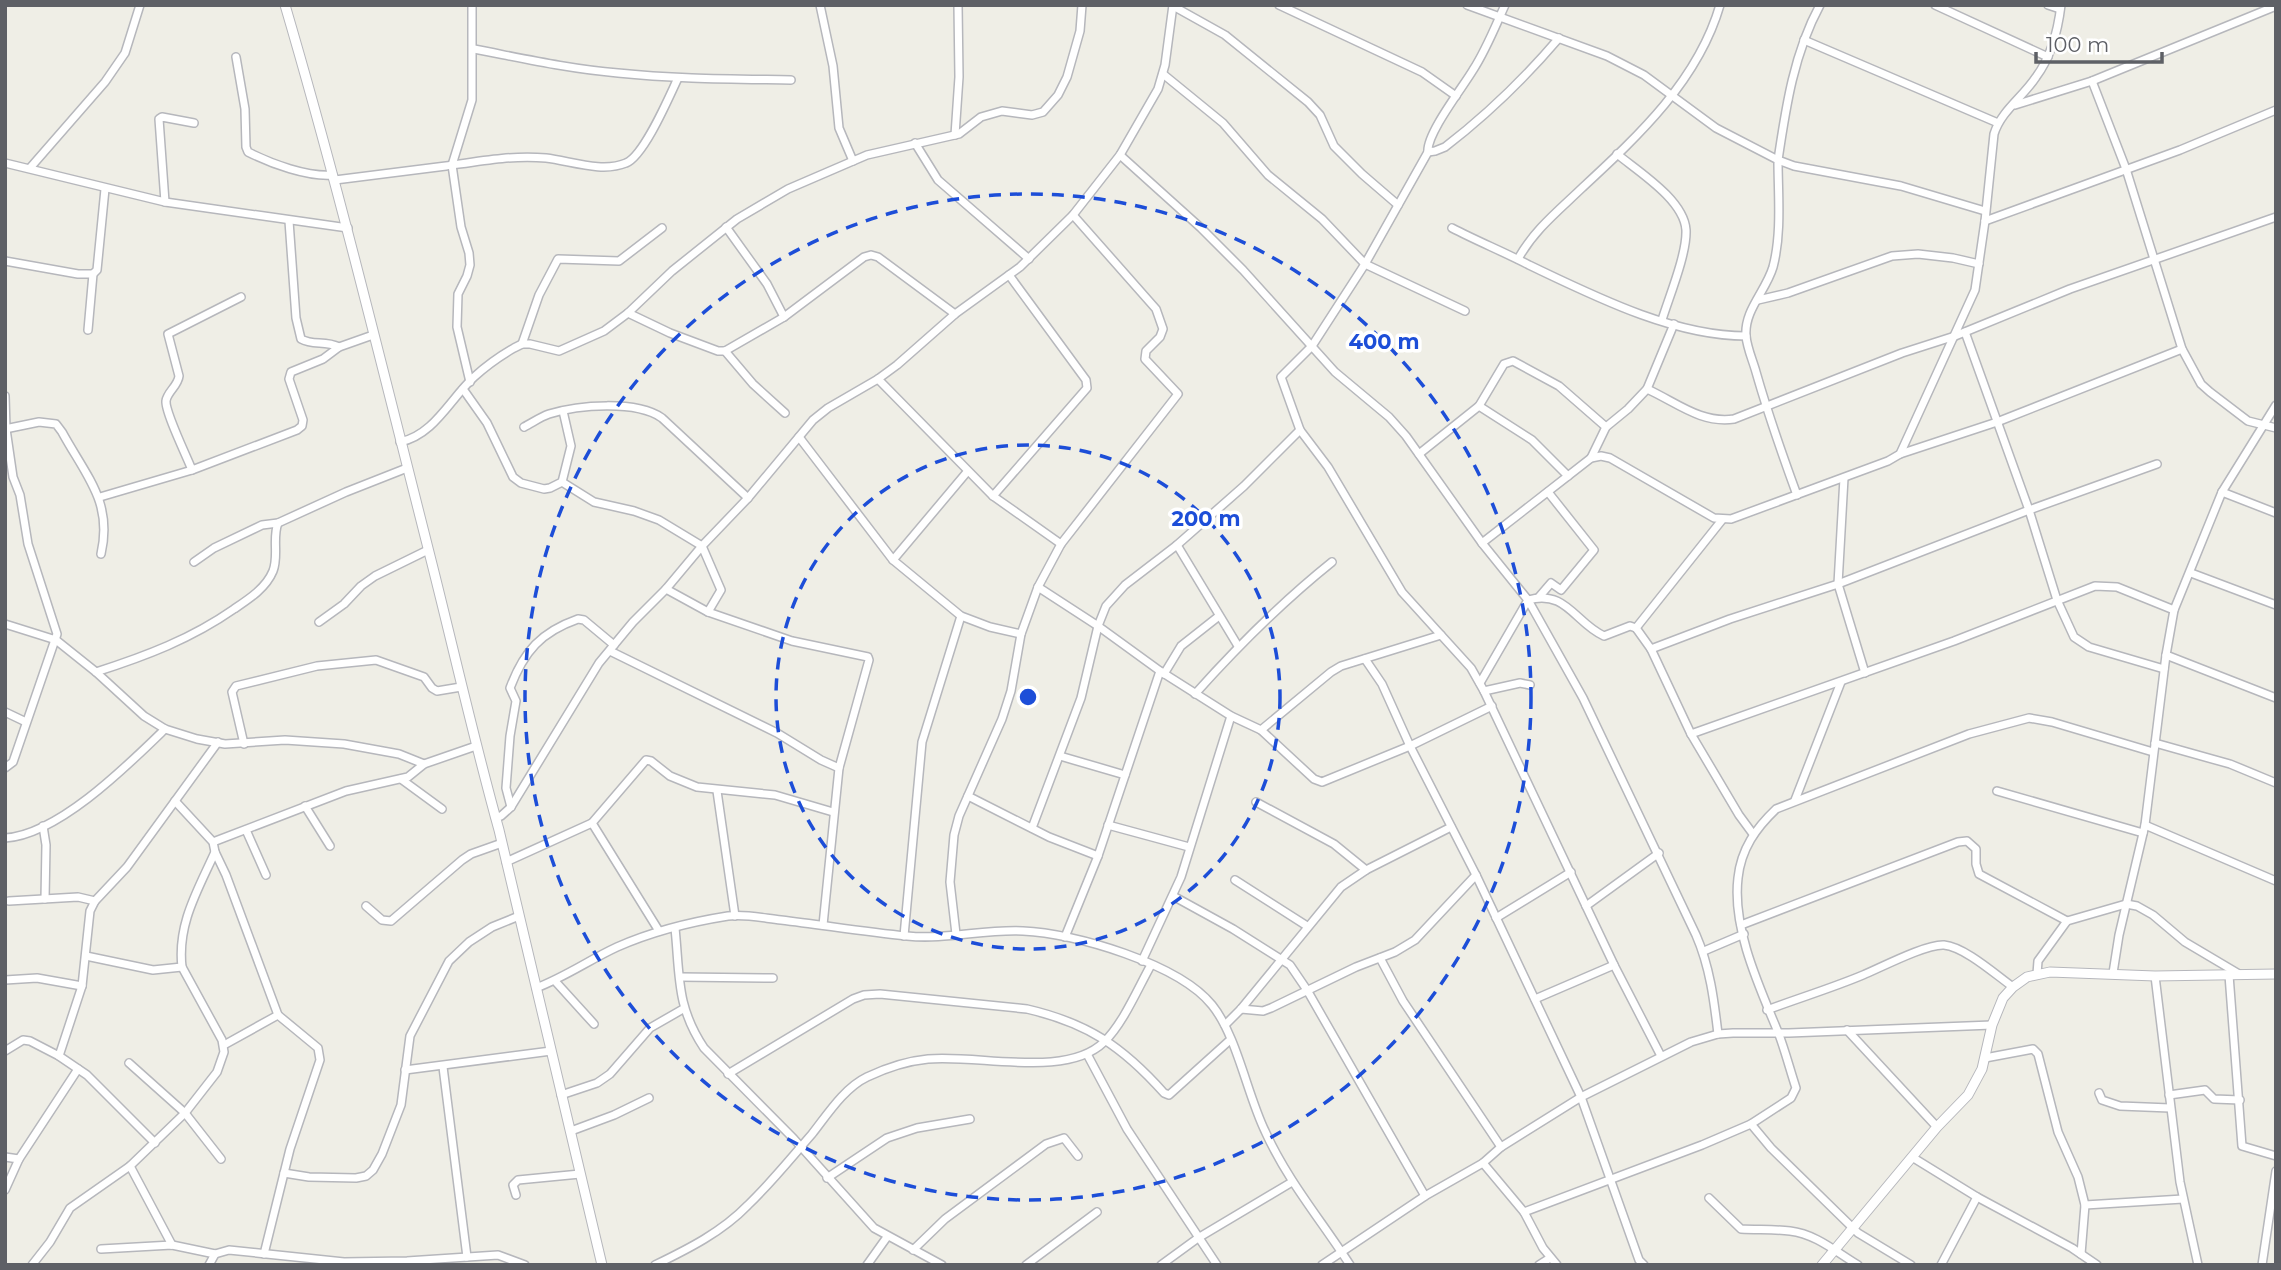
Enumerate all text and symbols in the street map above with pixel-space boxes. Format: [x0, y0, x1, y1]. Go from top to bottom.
scale bar [2036, 21, 2162, 65]
text: 100 m [2046, 32, 2109, 57]
text: 400 m [1349, 329, 1419, 354]
text: 200 m [1172, 506, 1240, 531]
centre of rings [1016, 685, 1040, 709]

